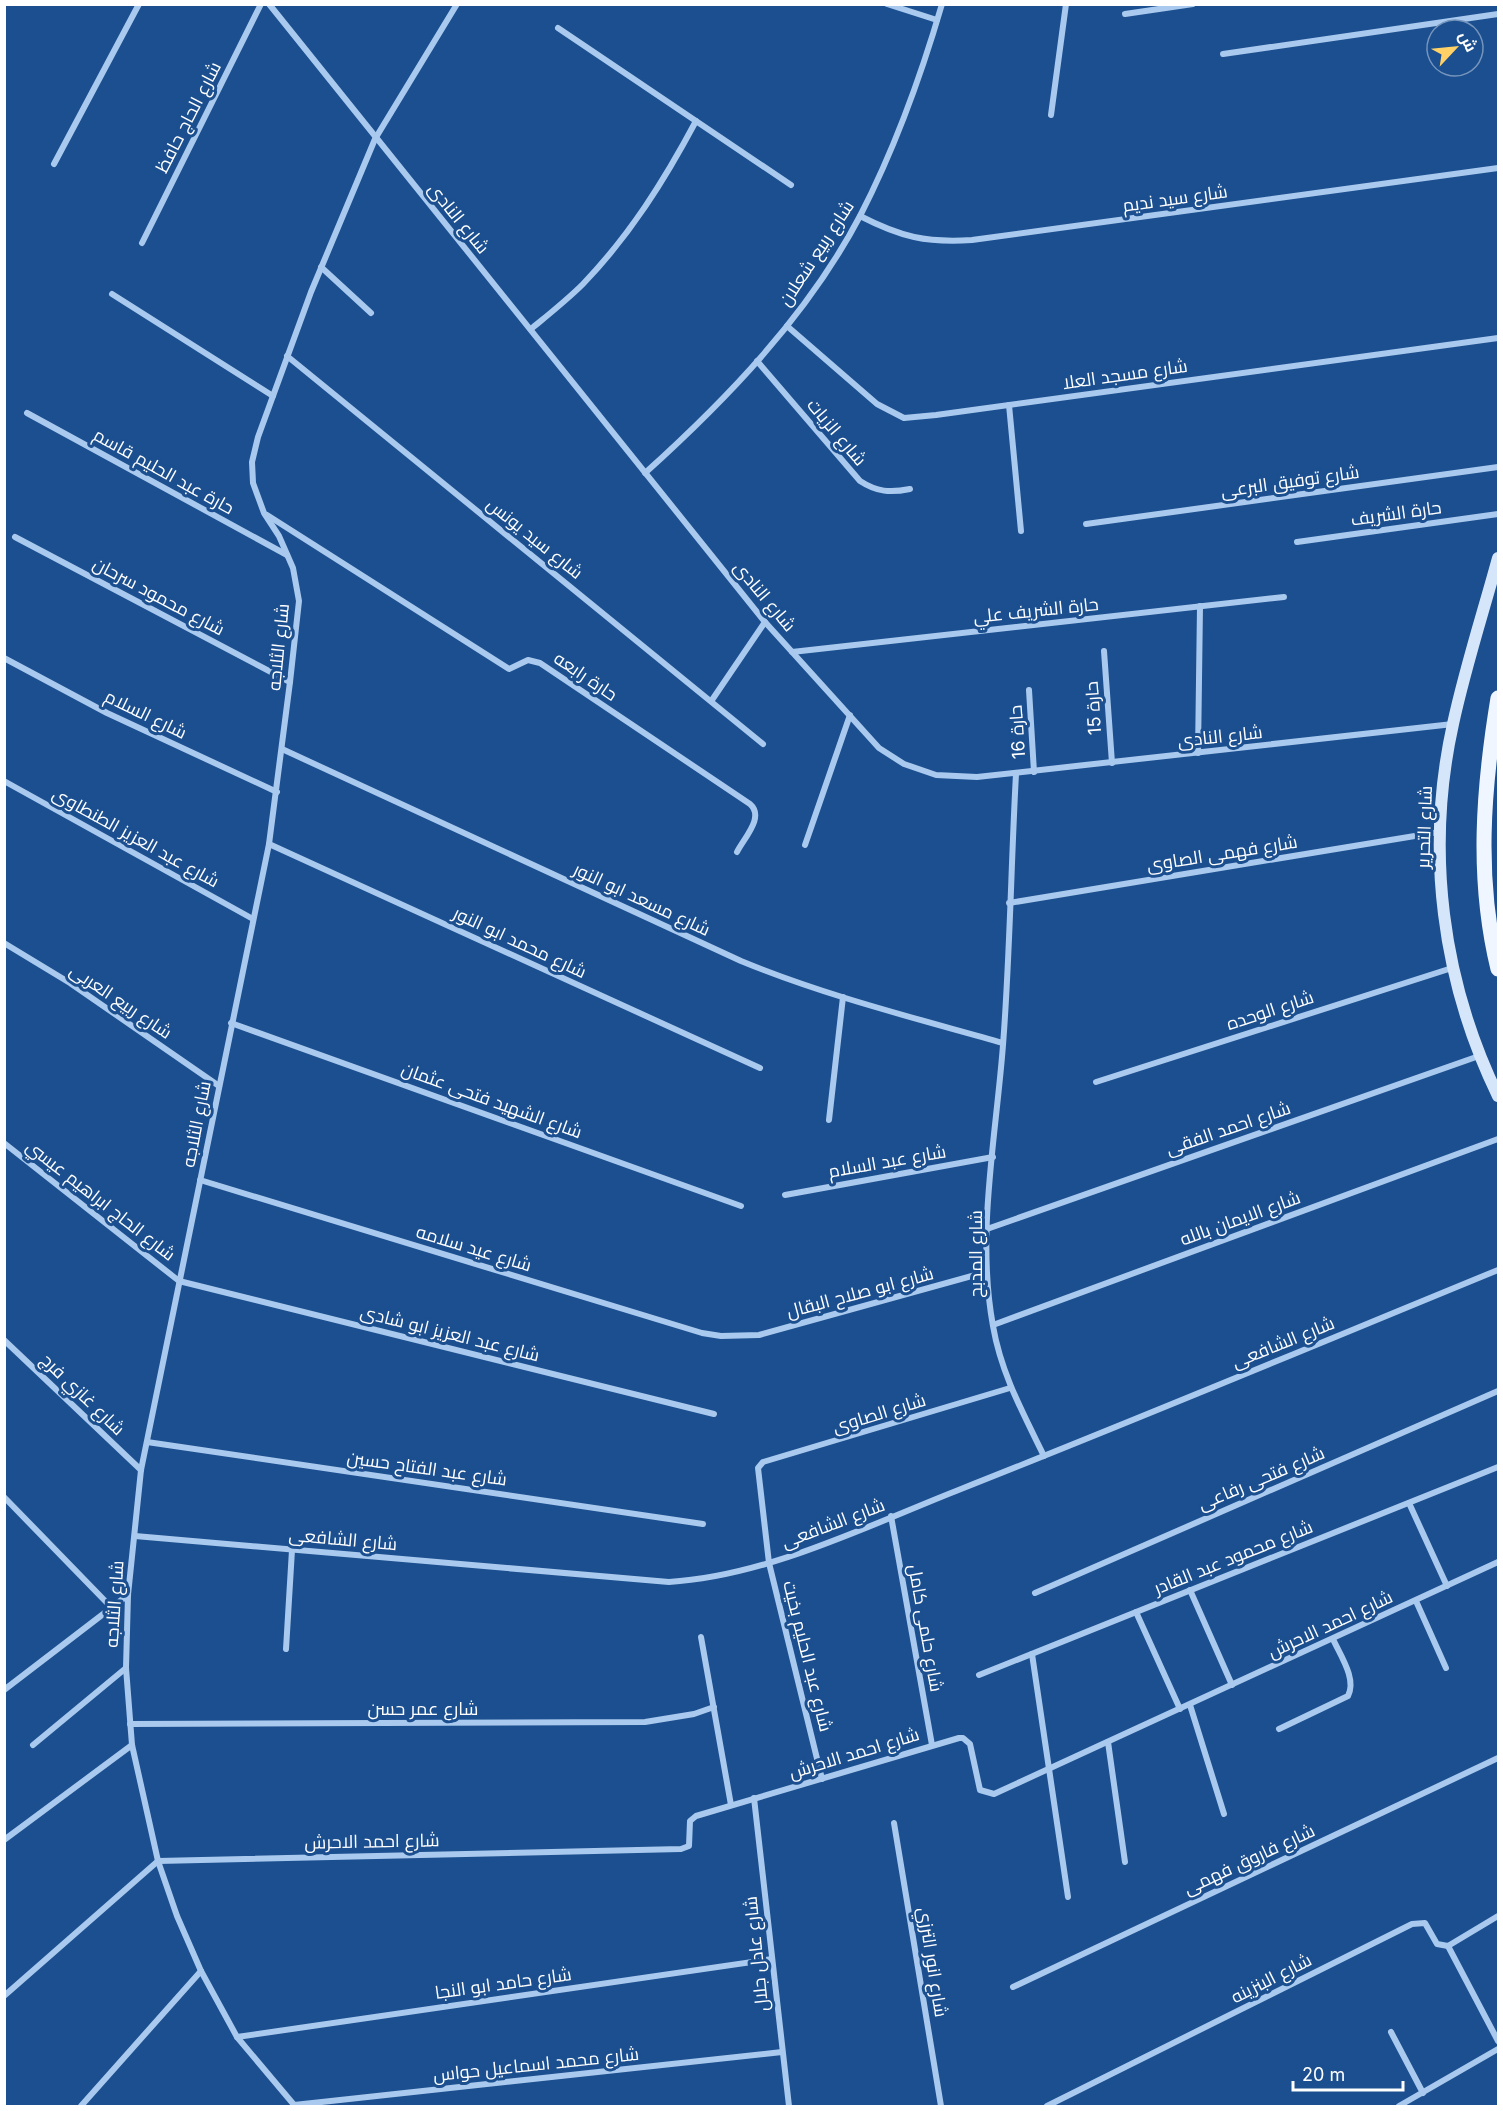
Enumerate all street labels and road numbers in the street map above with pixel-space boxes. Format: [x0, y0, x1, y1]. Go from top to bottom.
street label: شارع الحاج حافظ [151, 58, 227, 177]
street label: شارع النادى [422, 178, 494, 259]
street label: شارع سيد نديم [1121, 180, 1229, 218]
street label: شارع ربيع شعلان [774, 196, 860, 311]
street label: شارع مسجد العلا [1061, 355, 1189, 395]
street label: شارع الزيات [801, 394, 871, 471]
street label: حارة عبد الحليم قاسم [89, 424, 238, 520]
street label: شارع توفيق البرعى [1219, 461, 1361, 503]
street label: شارع سيد يونس [482, 493, 587, 585]
street label: حارة الشريف [1349, 496, 1443, 531]
street label: شارع محمود سرحان [89, 552, 228, 641]
street label: شارع النادى [728, 557, 800, 637]
street label: حارة الشريف علي [972, 593, 1100, 631]
street label: شارع الثلاجه [263, 602, 295, 692]
street label: حارة رابعه [550, 647, 622, 706]
street label: حارة 15 [1081, 680, 1106, 736]
street label: شارع السلام [101, 685, 190, 745]
street label: حارة 16 [1005, 704, 1030, 760]
street label: شارع النادى [1177, 721, 1264, 753]
street label: شارع عبد العزيز الطنطاوى [48, 782, 223, 893]
street label: شارع التحرير [1412, 785, 1438, 870]
street label: شارع فهمى الصاوى [1145, 831, 1299, 877]
street label: شارع مسعد ابو النور [569, 858, 714, 942]
street label: شارع محمد ابو النور [448, 902, 590, 984]
street label: شارع ربيع العربى [65, 959, 176, 1045]
street label: شارع الوحده [1224, 986, 1317, 1036]
street label: شارع الشهيد فتحى عثمان [398, 1058, 585, 1144]
street label: شارع الثلاجه [177, 1079, 217, 1169]
street label: شارع احمد الفقى [1163, 1097, 1294, 1161]
street label: شارع الحاج ابراهيم عيسي [20, 1135, 180, 1267]
street label: شارع عبد السلام [826, 1140, 948, 1184]
street label: شارع الايمان بالله [1177, 1186, 1304, 1251]
street label: شارع المدبح [965, 1210, 988, 1298]
street label: شارع عيد سلامه [413, 1220, 534, 1277]
street label: شارع ابو صلاح البقال [784, 1262, 936, 1324]
street label: شارع عبد العزيز ابو شادى [358, 1301, 542, 1367]
street label: شارع الشافعى [1229, 1312, 1338, 1374]
street label: شارع غازي فرج [34, 1349, 129, 1442]
street label: شارع الصاوى [830, 1389, 929, 1439]
street label: شارع فتحى رفاعى [1195, 1442, 1328, 1516]
street label: شارع عبد الفتاح حسين [345, 1446, 508, 1492]
street label: شارع الشافعى [778, 1494, 888, 1554]
street label: شارع محمود عبد القادر [1150, 1516, 1316, 1601]
street label: شارع الشافعى [288, 1524, 398, 1556]
street label: شارع الثلاجه [100, 1560, 130, 1649]
street label: شارع حلمى كامل [902, 1563, 948, 1694]
street label: شارع عبد الحليم بخيت [777, 1578, 837, 1734]
street label: شارع احمد الاحرش [1264, 1586, 1397, 1664]
street label: شارع عمر حسن [368, 1698, 478, 1721]
street label: شارع احمد الاحرش [786, 1723, 922, 1785]
street label: شارع فاروق فهمى [1180, 1819, 1319, 1900]
street label: شارع احمد الاحرش [304, 1829, 440, 1855]
street label: شارع عادل جلال [740, 1895, 774, 2013]
street label: شارع انور الترزي [910, 1905, 952, 2019]
street label: شارع البنزينه [1227, 1949, 1316, 2009]
street label: شارع حامد ابو النجا [433, 1963, 573, 2005]
street label: شارع محمد اسماعيل حواس [432, 2043, 640, 2087]

